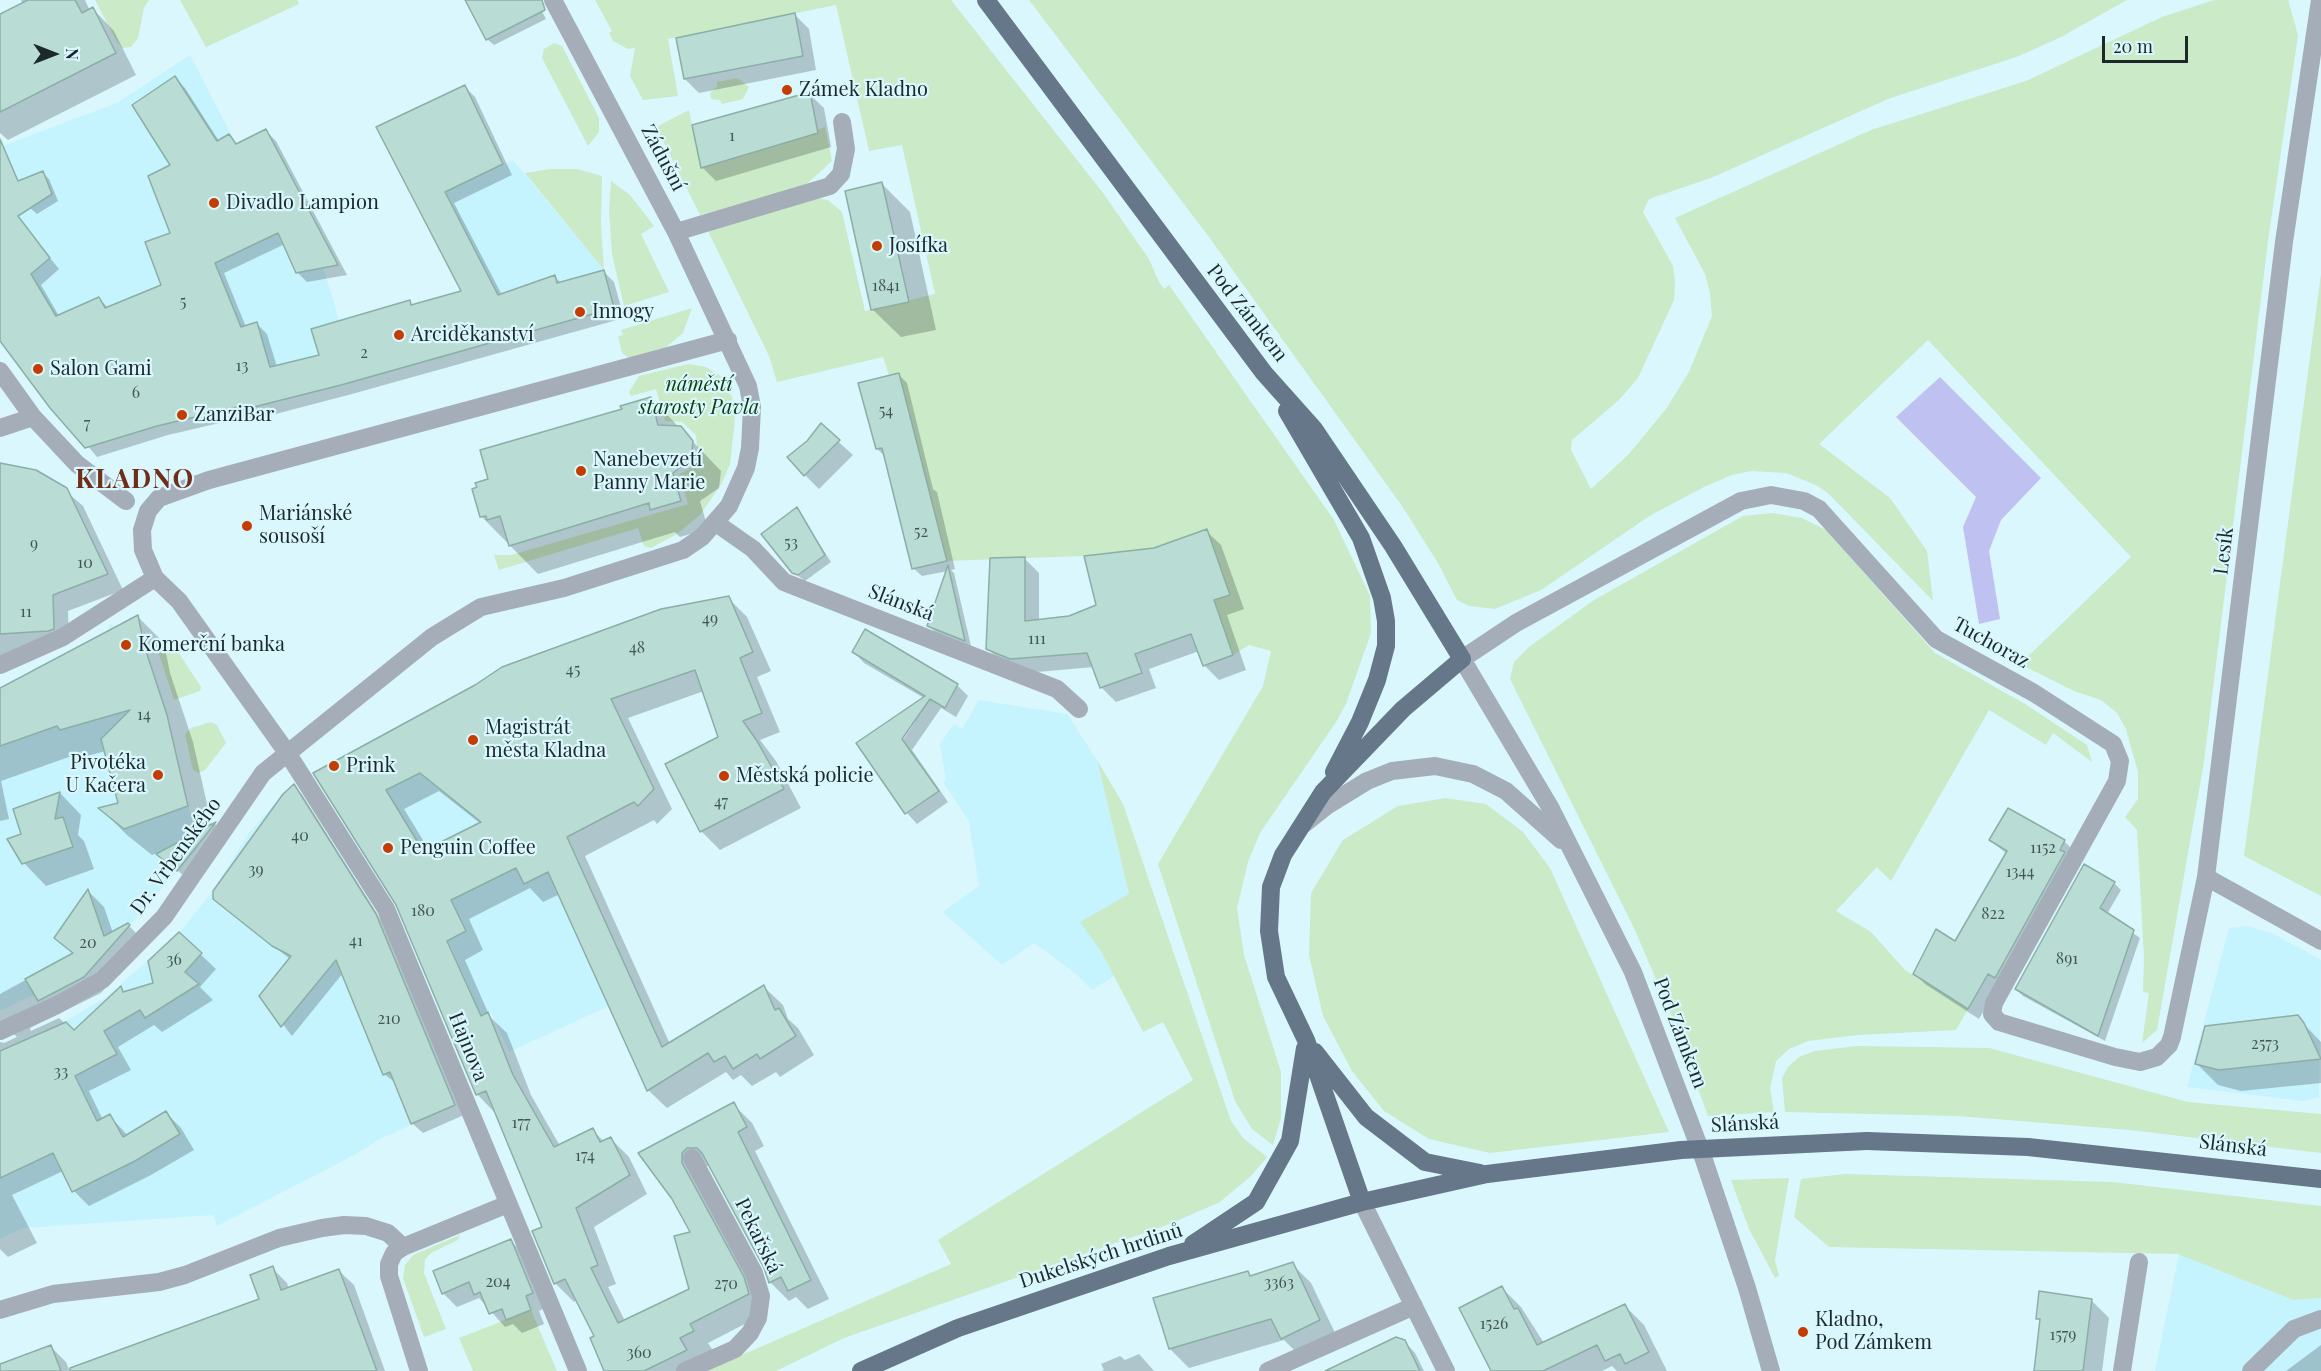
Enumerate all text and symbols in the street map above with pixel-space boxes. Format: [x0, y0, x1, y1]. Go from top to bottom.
north arrow [24, 24, 84, 84]
scale bar [2105, 24, 2190, 62]
text: 20 m [2113, 34, 2153, 58]
text: N [62, 48, 83, 60]
place label: Zámek Kladno [799, 78, 928, 102]
marker: Zámek Kladno [780, 83, 794, 97]
street label: Zádušní [636, 121, 690, 195]
house number: 1 [729, 126, 735, 146]
place label: Divadlo Lampion [226, 191, 379, 215]
marker: Divadlo Lampion [207, 196, 221, 210]
place label: Josífka [889, 234, 948, 258]
marker: Josífka [870, 239, 884, 253]
street label: Pod Zámkem [1202, 260, 1292, 366]
house number: 1841 [872, 276, 900, 296]
house number: 5 [180, 292, 186, 312]
place label: Innogy [592, 300, 654, 324]
marker: Innogy [573, 305, 587, 319]
place label: Arciděkanství [411, 323, 534, 347]
marker: Arciděkanství [392, 328, 406, 342]
house number: 2 [360, 343, 368, 363]
house number: 13 [236, 356, 248, 376]
place label: Salon Gami [50, 357, 152, 381]
marker: Salon Gami [31, 362, 45, 376]
park label: náměstí starosty Pavla [639, 373, 759, 420]
house number: 6 [132, 383, 140, 403]
house number: 54 [879, 401, 893, 421]
place label: ZanziBar [194, 403, 274, 427]
marker: ZanziBar [175, 408, 189, 422]
house number: 7 [84, 414, 90, 434]
place label: Nanebevzetí Panny Marie [593, 448, 705, 495]
district label: KLADNO [75, 464, 195, 496]
marker: Nanebevzetí Panny Marie [574, 464, 588, 478]
place label: Mariánské sousoší [259, 502, 352, 549]
marker: Mariánské sousoší [240, 519, 254, 533]
house number: 52 [914, 522, 928, 542]
street label: Lesík [2209, 526, 2239, 576]
house number: 53 [784, 533, 798, 553]
house number: 9 [30, 534, 38, 554]
house number: 10 [77, 553, 93, 573]
street label: Slánská [865, 580, 937, 626]
house number: 11 [20, 602, 32, 622]
house number: 49 [702, 609, 718, 629]
street label: Tuchoraz [1949, 612, 2033, 674]
house number: 111 [1028, 629, 1046, 649]
place label: Komerční banka [138, 633, 285, 657]
marker: Komerční banka [119, 638, 133, 652]
house number: 48 [629, 638, 645, 658]
house number: 45 [566, 660, 580, 680]
house number: 14 [137, 705, 151, 725]
place label: Magistrát města Kladna [485, 716, 606, 763]
marker: Magistrát města Kladna [466, 733, 480, 747]
place label: Pivotéka U Kačera [66, 751, 146, 798]
place label: Prink [346, 754, 395, 778]
marker: Prink [327, 759, 341, 773]
place label: Městská policie [736, 764, 874, 788]
marker: Pivotéka U Kačera [151, 768, 165, 782]
marker: Městská policie [717, 769, 731, 783]
house number: 47 [714, 792, 728, 812]
street label: Dr. Vrbenského [126, 793, 226, 919]
house number: 40 [291, 826, 309, 846]
place label: Penguin Coffee [400, 836, 536, 860]
house number: 1152 [2030, 838, 2056, 858]
marker: Penguin Coffee [381, 841, 395, 855]
house number: 39 [248, 860, 264, 880]
house number: 1344 [2006, 862, 2034, 882]
house number: 180 [411, 901, 435, 921]
house number: 822 [1981, 904, 2005, 924]
house number: 41 [349, 931, 363, 951]
house number: 20 [79, 933, 97, 953]
house number: 891 [2056, 949, 2078, 969]
house number: 36 [166, 950, 182, 970]
street label: Pod Zámkem [1648, 974, 1712, 1092]
house number: 210 [377, 1009, 401, 1029]
street label: Hajnova [443, 1009, 493, 1085]
house number: 2573 [2251, 1034, 2279, 1054]
house number: 33 [54, 1062, 68, 1082]
street label: Slánská [1710, 1110, 1780, 1138]
house number: 177 [512, 1113, 530, 1133]
street label: Slánská [2198, 1130, 2268, 1162]
house number: 174 [575, 1146, 595, 1166]
street label: Pekařská [729, 1194, 787, 1278]
street label: Dukelských hrdinů [1016, 1218, 1186, 1294]
house number: 204 [485, 1272, 511, 1292]
house number: 3363 [1264, 1273, 1294, 1293]
house number: 270 [714, 1274, 738, 1294]
place label: Kladno, Pod Zámkem [1815, 1308, 1932, 1355]
house number: 1526 [1480, 1314, 1508, 1334]
marker: Kladno, Pod Zámkem [1796, 1325, 1810, 1339]
house number: 1579 [2049, 1325, 2077, 1345]
house number: 360 [626, 1343, 652, 1363]

